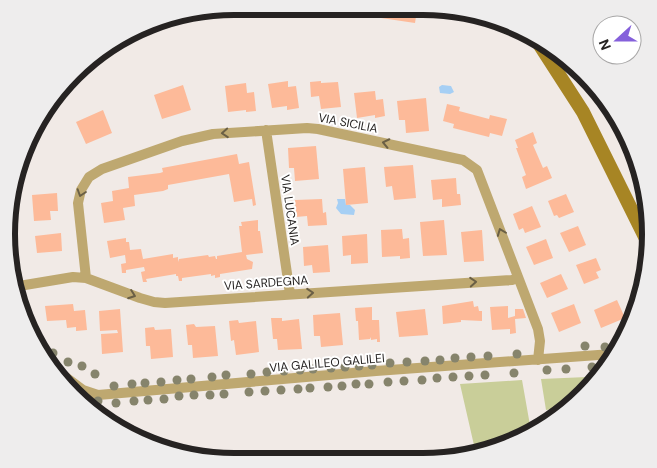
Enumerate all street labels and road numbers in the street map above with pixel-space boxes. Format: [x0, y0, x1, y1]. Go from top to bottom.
street label: VIA SICILIA [317, 109, 379, 137]
street label: VIA LUCANIA [277, 174, 303, 246]
street label: VIA SARDEGNA [223, 272, 309, 294]
street label: VIA GALILEO GALILEI [269, 350, 385, 376]

